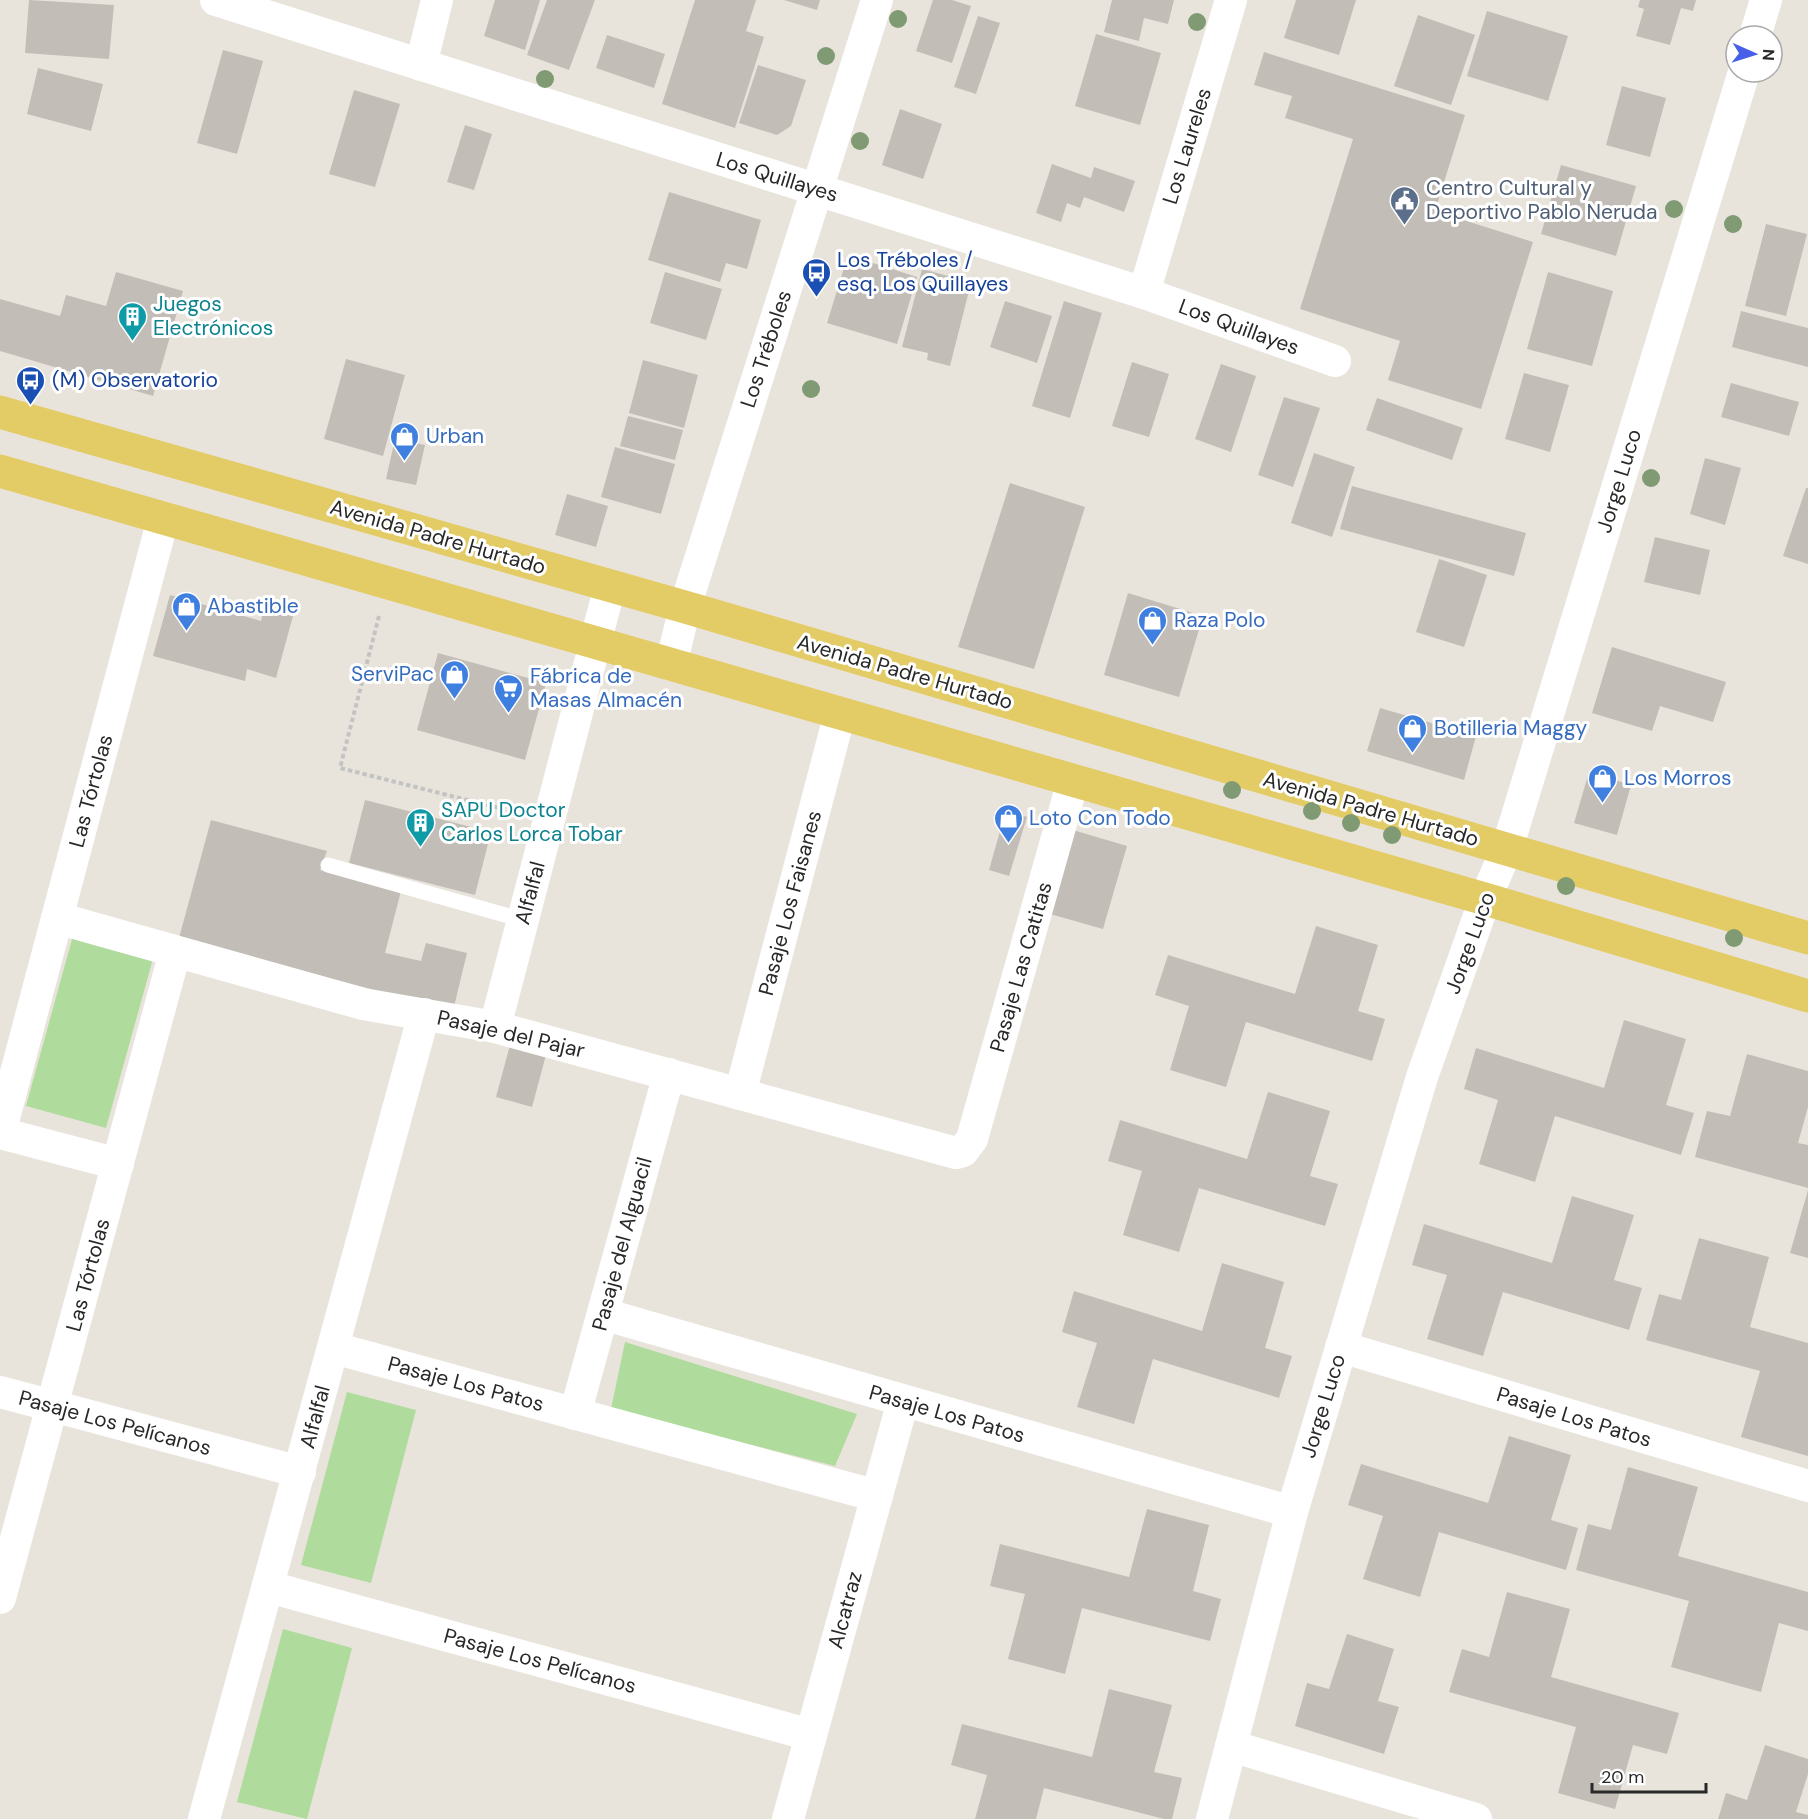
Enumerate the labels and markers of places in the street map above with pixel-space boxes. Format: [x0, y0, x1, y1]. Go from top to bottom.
place label: Centro Cultural y Deportivo Pablo Neruda [1426, 174, 1657, 226]
public building icon: Centro Cultural y Deportivo Pablo Neruda [1389, 184, 1421, 226]
place label: Los Tréboles / esq. Los Quillayes [837, 246, 1009, 298]
bus stop icon: Los Tréboles / esq. Los Quillayes [800, 256, 832, 298]
place label: Juegos Electrónicos [153, 290, 273, 342]
building icon: Juegos Electrónicos [116, 300, 148, 342]
bus stop icon: (M) Observatorio [15, 364, 47, 406]
place label: (M) Observatorio [52, 366, 218, 394]
shop icon: Urban [389, 420, 421, 462]
place label: Urban [426, 422, 484, 450]
shop icon: Abastible [170, 590, 202, 632]
place label: Abastible [207, 592, 299, 620]
shop icon: Raza Polo [1137, 604, 1169, 646]
place label: Raza Polo [1174, 606, 1265, 634]
shop icon: ServiPac [439, 658, 471, 700]
place label: ServiPac [351, 660, 434, 688]
place label: Fábrica de Masas Almacén [530, 662, 682, 714]
supermarket icon: Fábrica de Masas Almacén [493, 672, 525, 714]
shop icon: Botilleria Maggy [1397, 712, 1429, 754]
place label: Botilleria Maggy [1434, 714, 1588, 742]
shop icon: Los Morros [1587, 762, 1619, 804]
place label: Los Morros [1624, 764, 1731, 792]
place label: SAPU Doctor Carlos Lorca Tobar [441, 796, 623, 848]
shop icon: Loto Con Todo [992, 802, 1024, 844]
place label: Loto Con Todo [1029, 804, 1171, 832]
building icon: SAPU Doctor Carlos Lorca Tobar [404, 806, 436, 848]

